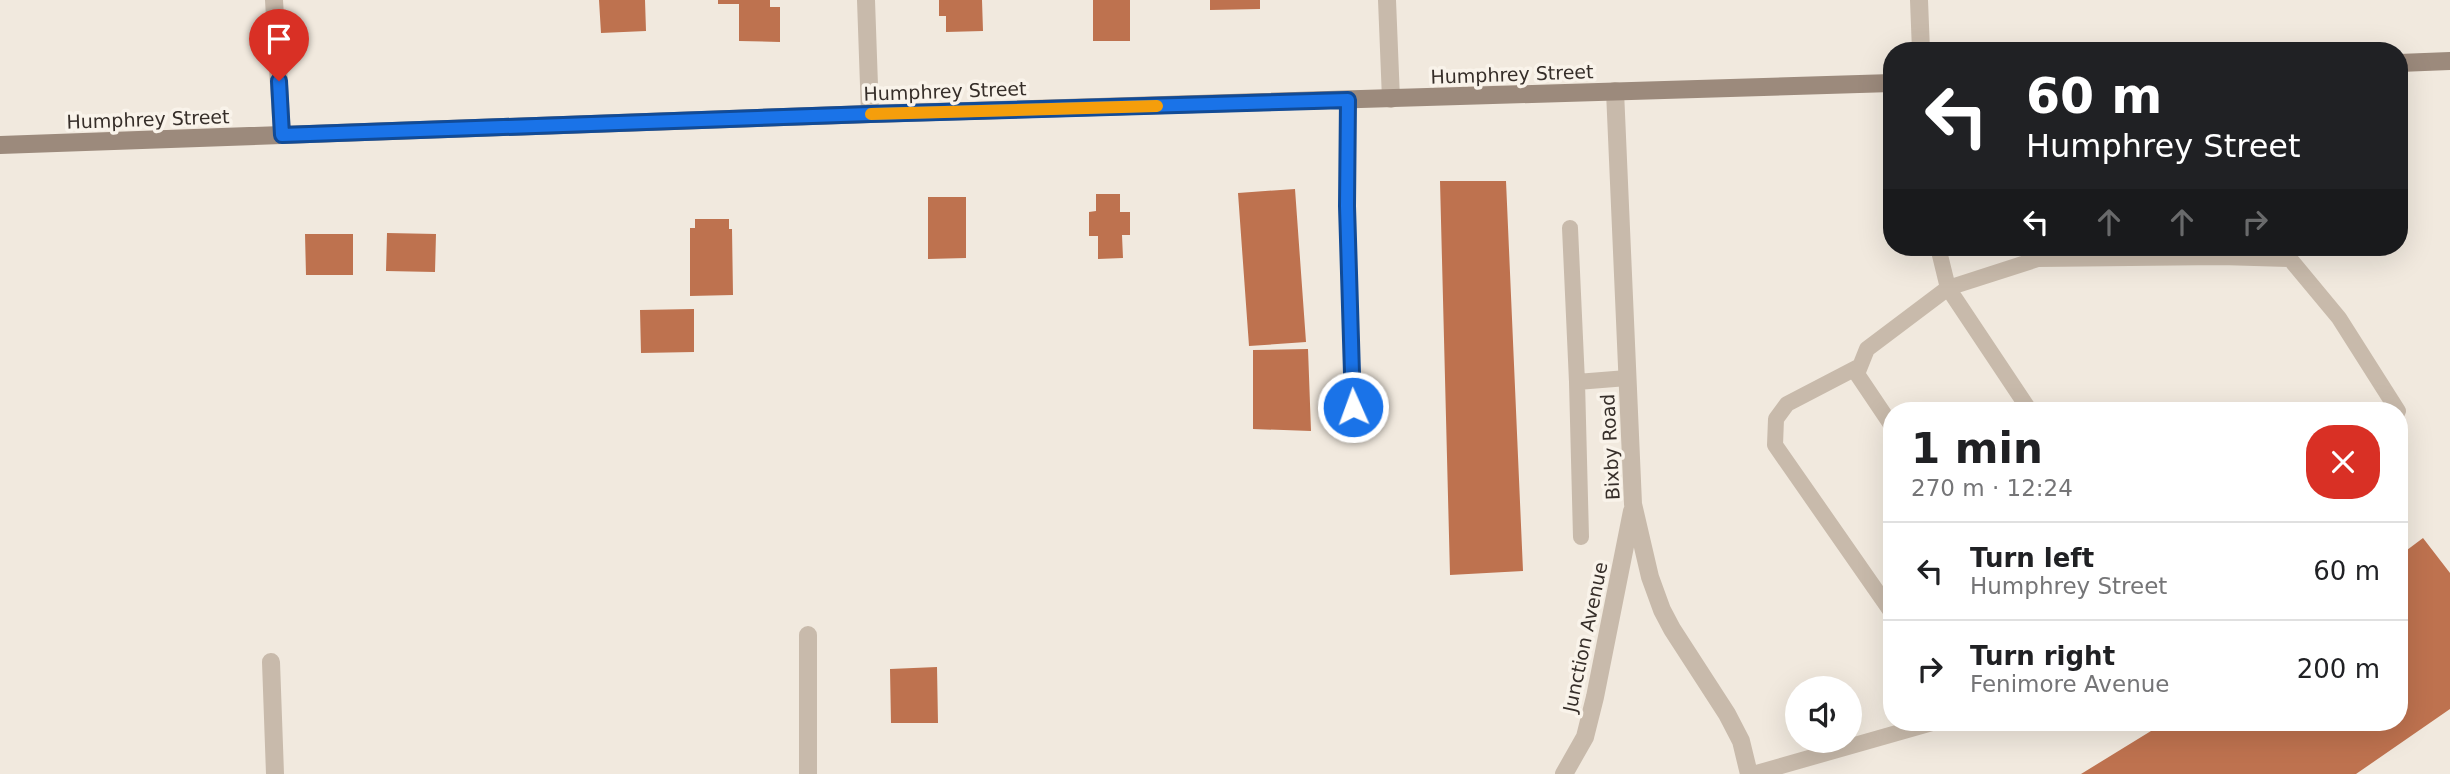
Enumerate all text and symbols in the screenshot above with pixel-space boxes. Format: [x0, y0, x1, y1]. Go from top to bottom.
pin [249, 9, 309, 81]
icon: arrive [260, 20, 298, 58]
street label: Humphrey Street [1430, 60, 1594, 88]
text: 60 m [2026, 68, 2162, 125]
icon: left [1911, 70, 2002, 161]
street label: Humphrey Street [863, 77, 1027, 105]
street label: Humphrey Street [66, 105, 230, 133]
text: Humphrey Street [2026, 127, 2301, 165]
icon: left [2017, 203, 2055, 241]
icon: ahead [2090, 203, 2128, 241]
icon: ahead [2163, 203, 2201, 241]
icon: right [2236, 203, 2274, 241]
position arrow [1316, 370, 1390, 444]
street label: Bixby Road [1596, 393, 1624, 501]
text: 1 min [1911, 424, 2043, 473]
button: close [2306, 425, 2380, 499]
text: 270 m · 12:24 [1911, 475, 2073, 501]
text: Turn left [1970, 543, 2094, 573]
icon: left [1911, 552, 1949, 590]
text: 60 m [2313, 556, 2380, 586]
street label: Junction Avenue [1558, 560, 1612, 715]
text: Humphrey Street [1970, 573, 2167, 599]
text: Turn right [1970, 641, 2115, 671]
icon: right [1911, 650, 1949, 688]
text: 200 m [2297, 654, 2380, 684]
text: Fenimore Avenue [1970, 671, 2169, 697]
map controls [1785, 676, 1862, 753]
button: sound [1785, 676, 1862, 753]

